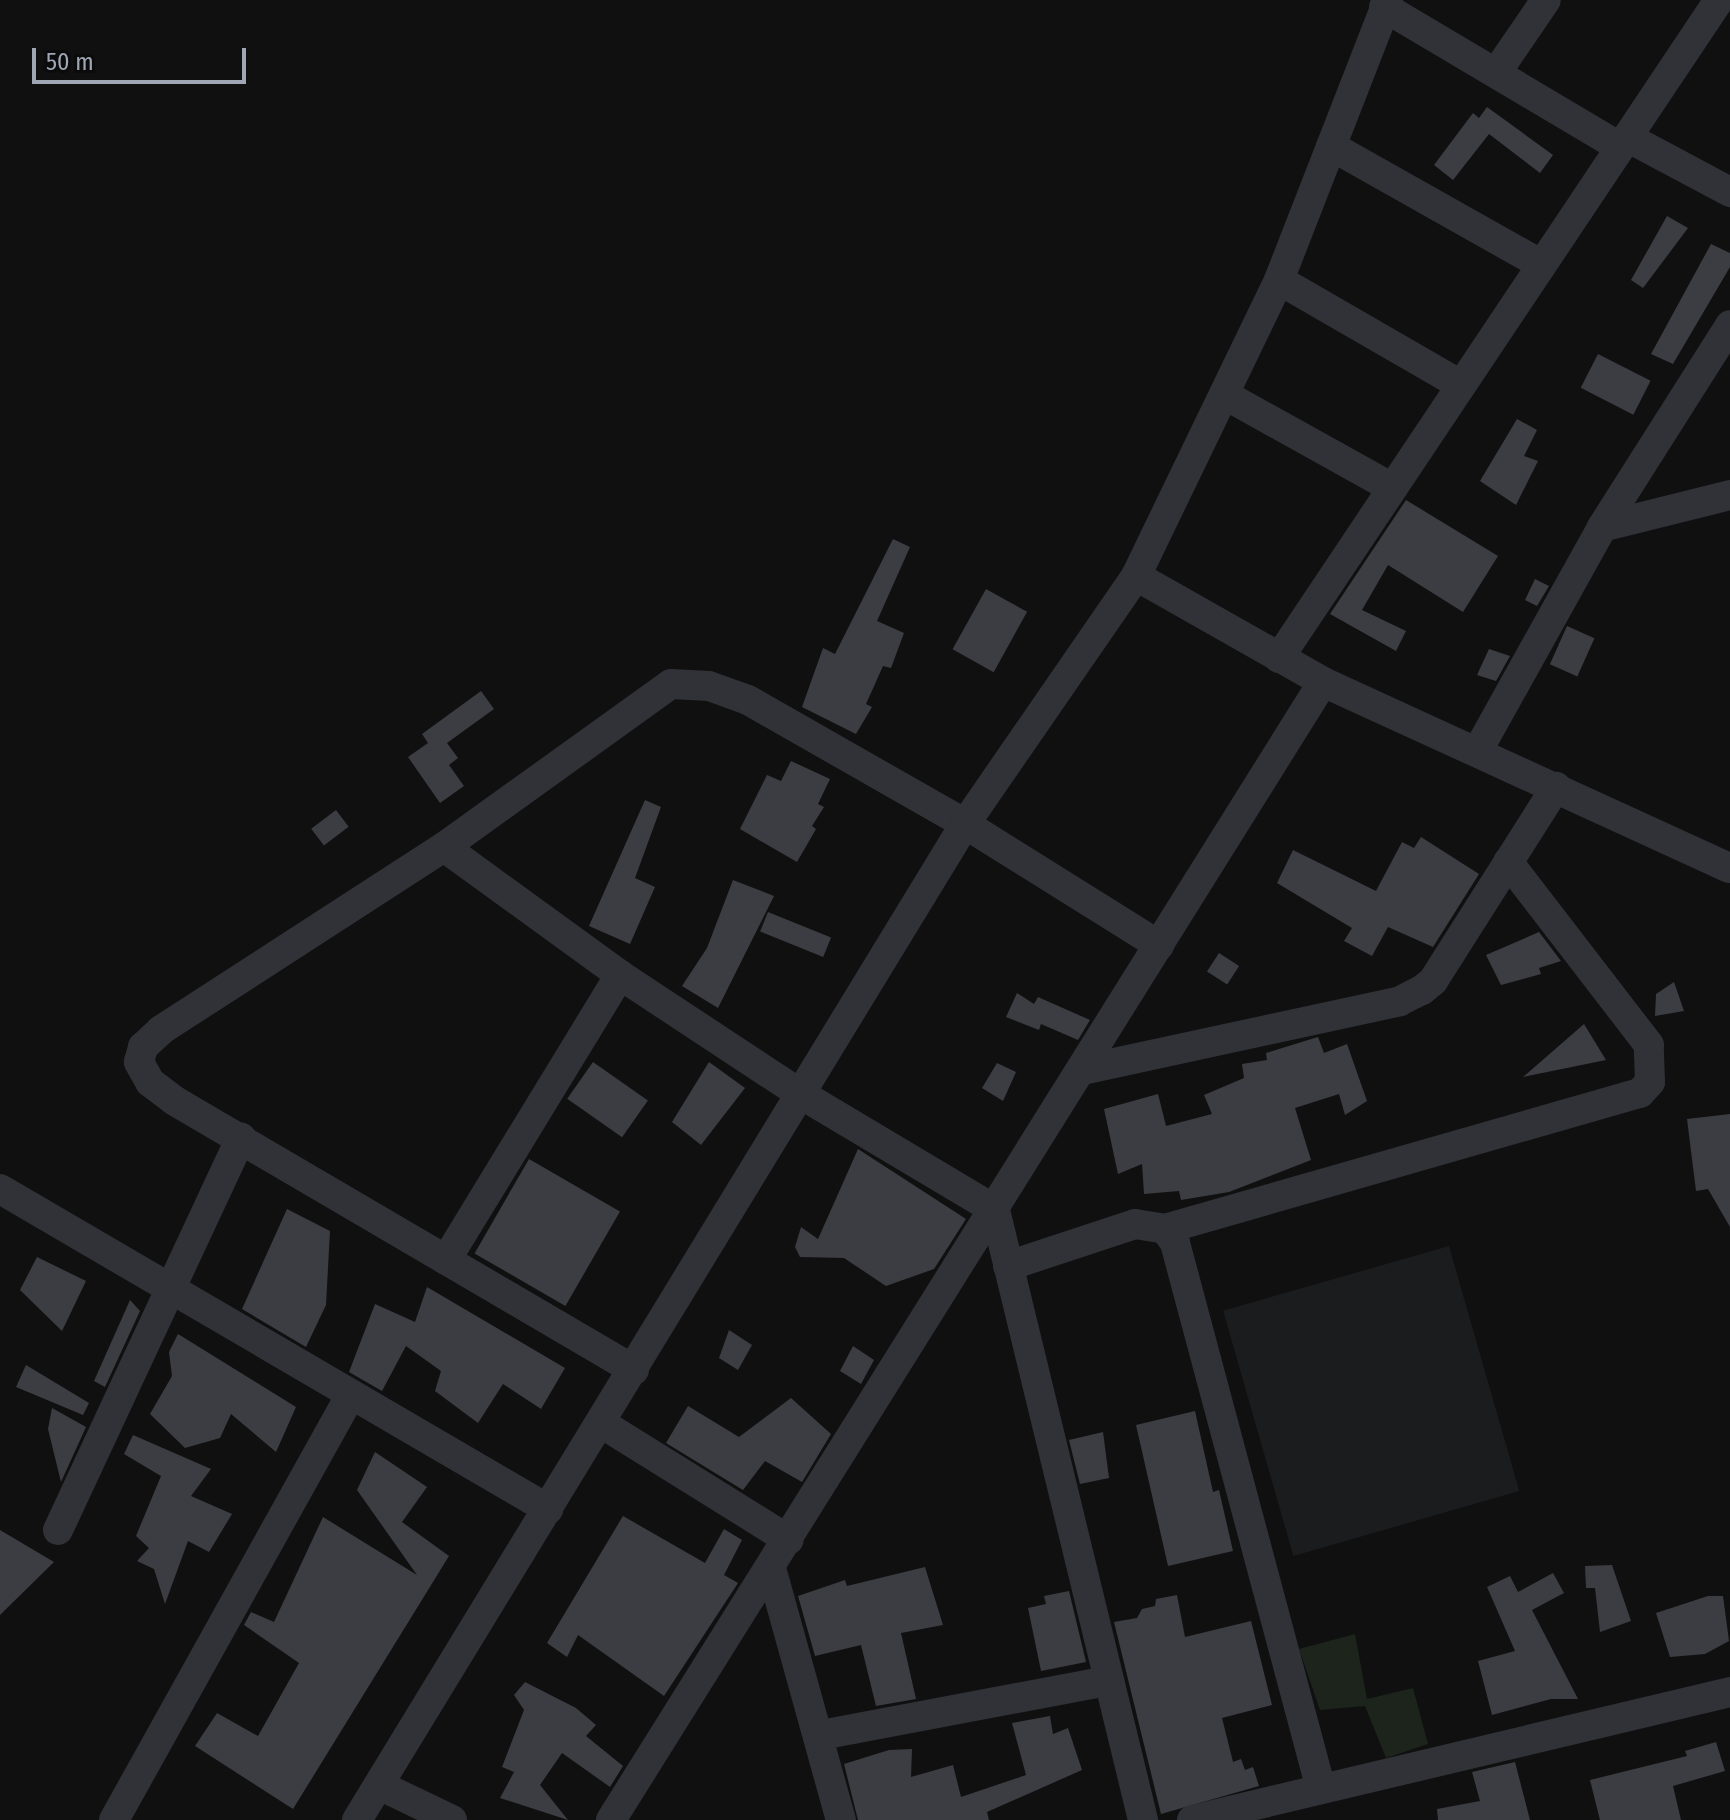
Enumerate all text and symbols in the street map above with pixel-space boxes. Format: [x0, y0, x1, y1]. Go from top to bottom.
scale bar [36, 32, 250, 82]
text: 50 m [46, 48, 94, 76]

